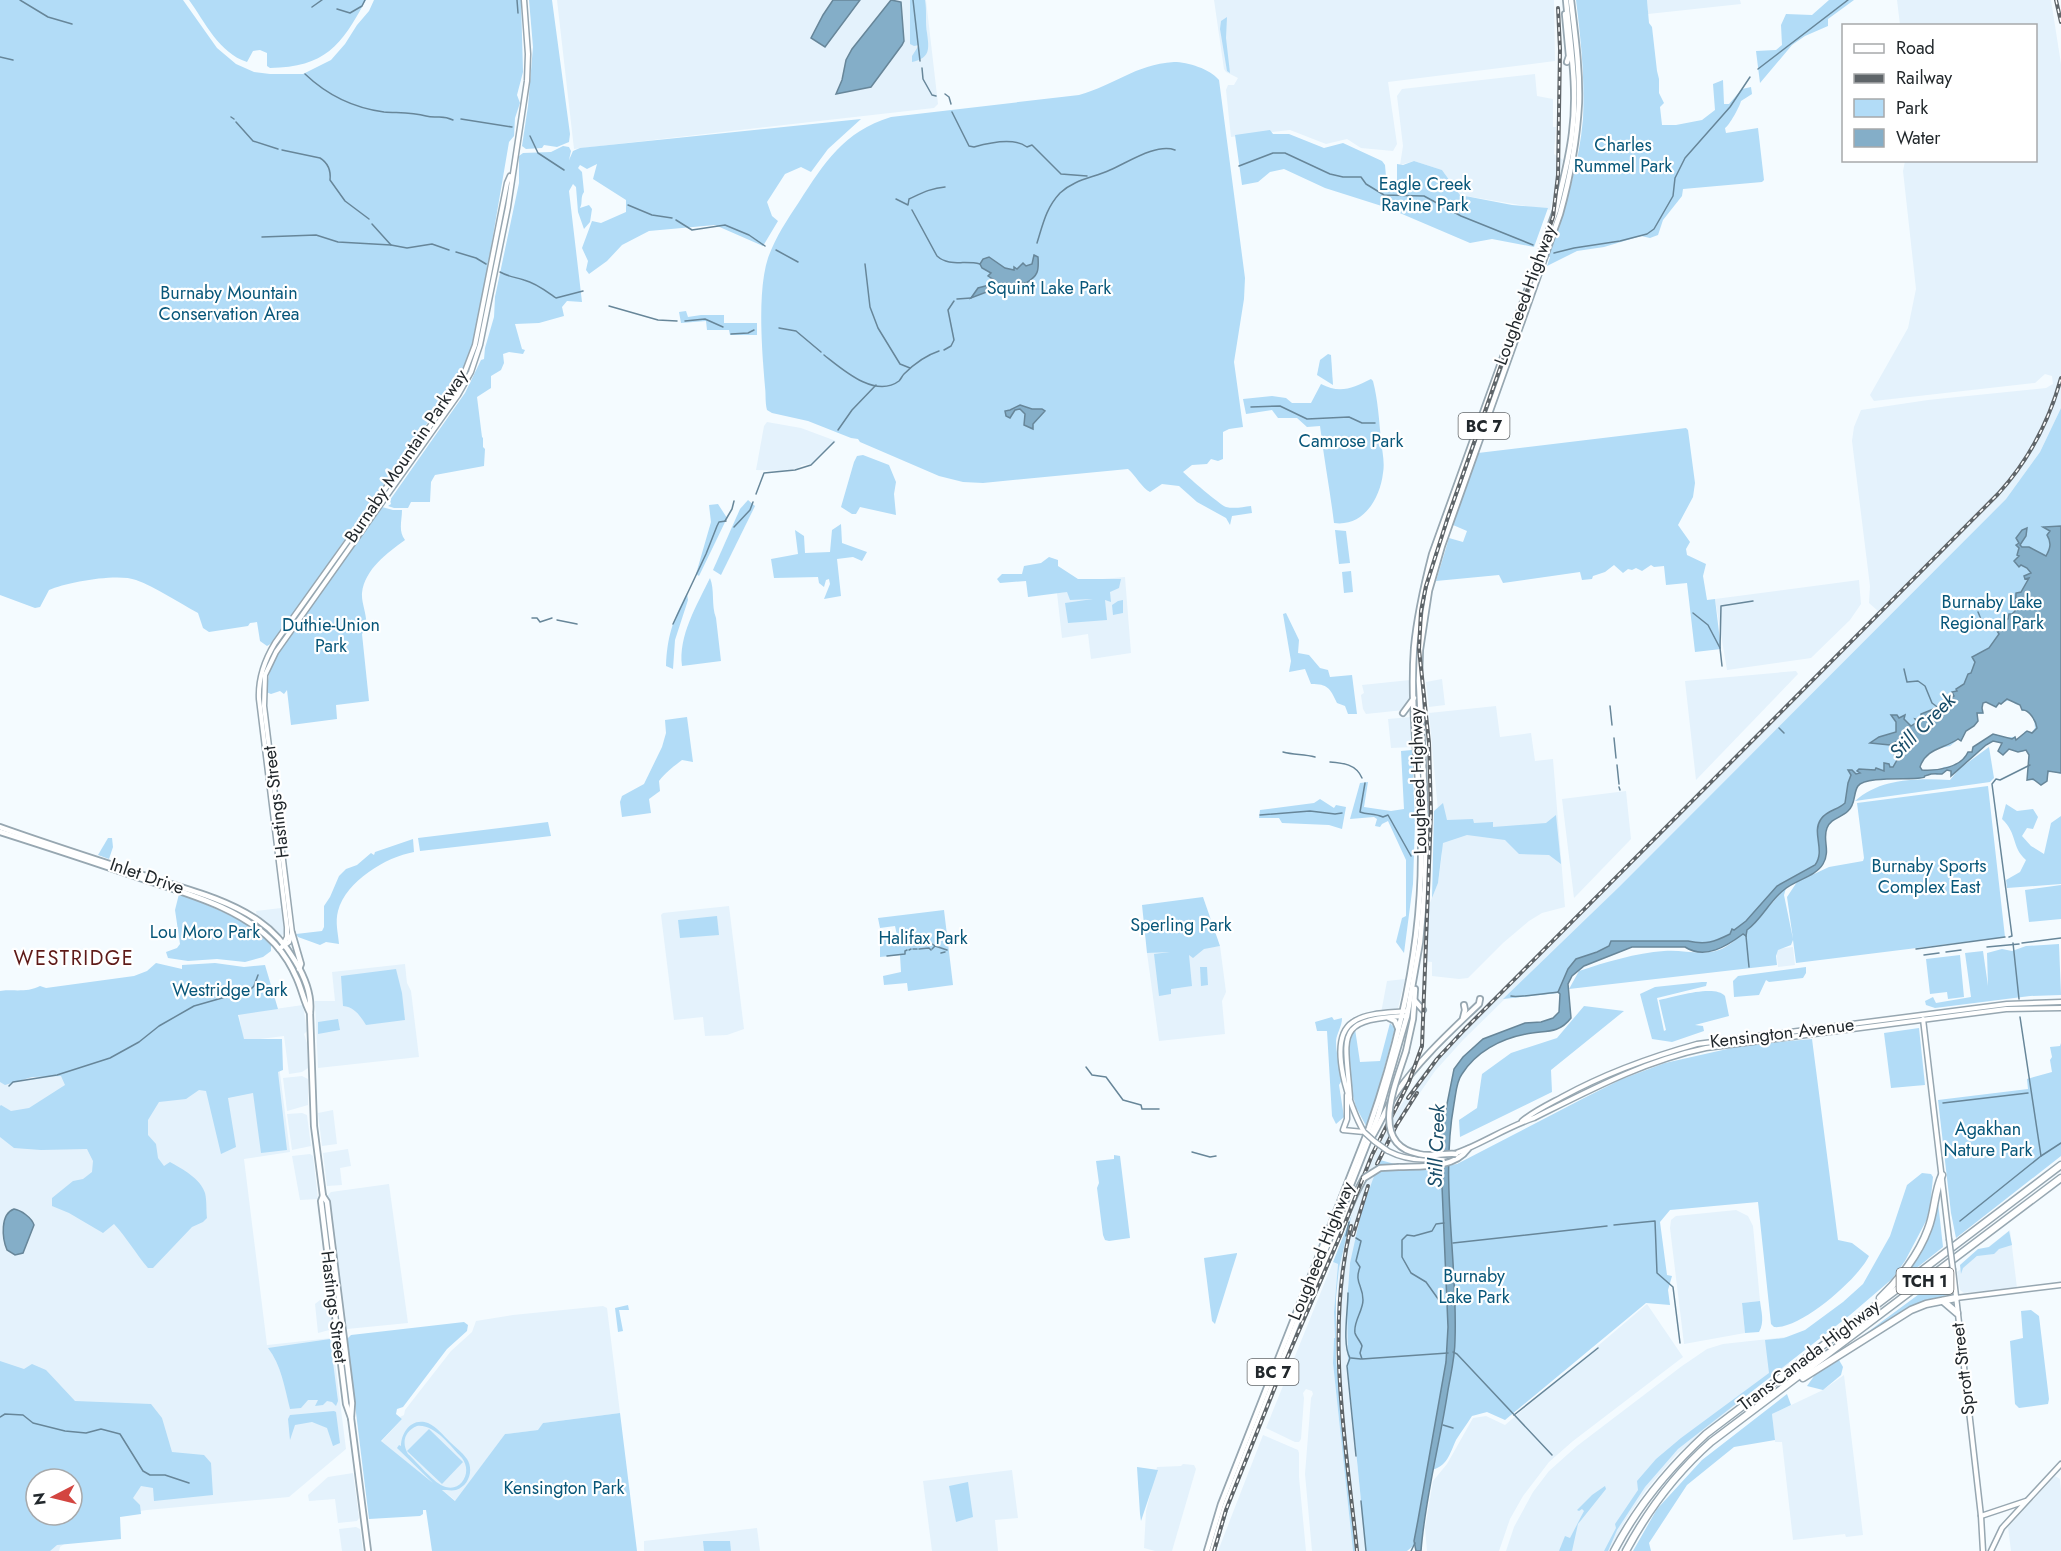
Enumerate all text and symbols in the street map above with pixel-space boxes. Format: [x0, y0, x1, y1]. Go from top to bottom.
legend [1842, 24, 2037, 162]
text: Road [1896, 35, 1935, 61]
text: Railway [1896, 65, 1952, 91]
text: Park [1896, 95, 1928, 121]
text: Water [1896, 125, 1941, 151]
park label: Charles Rummel Park [1574, 132, 1672, 179]
park label: Eagle Creek Ravine Park [1379, 171, 1471, 218]
street label: Lougheed Highway [1488, 221, 1562, 369]
park label: Squint Lake Park [987, 275, 1111, 301]
park label: Burnaby Mountain Conservation Area [159, 280, 299, 327]
street label: Burnaby Mountain Parkway [338, 364, 474, 548]
road number: BC 7 [1458, 413, 1510, 439]
park label: Camrose Park [1299, 428, 1403, 454]
park label: Burnaby Lake Regional Park [1940, 589, 2044, 636]
park label: Duthie-Union Park [282, 612, 380, 659]
water label: Still Creek [1883, 686, 1963, 766]
street label: Lougheed Highway [1402, 707, 1434, 855]
street label: Hastings Street [256, 744, 296, 860]
street label: Inlet Drive [106, 851, 188, 901]
park label: Burnaby Sports Complex East [1872, 853, 1986, 900]
park label: Sperling Park [1130, 912, 1232, 938]
park label: Lou Moro Park [150, 919, 260, 945]
park label: Halifax Park [878, 925, 968, 951]
district label: WESTRIDGE [14, 944, 134, 973]
park label: Westridge Park [172, 977, 288, 1003]
street label: Kensington Avenue [1708, 1011, 1856, 1055]
water label: Still Creek [1421, 1102, 1452, 1188]
park label: Agakhan Nature Park [1943, 1116, 2033, 1163]
street label: Lougheed Highway [1281, 1178, 1361, 1324]
street label: Hastings Street [314, 1249, 354, 1365]
park label: Burnaby Lake Park [1438, 1263, 1510, 1310]
road number: TCH 1 [1896, 1268, 1954, 1294]
street label: Trans-Canada Highway [1733, 1293, 1885, 1417]
street label: Sprott Street [1944, 1321, 1982, 1417]
road number: BC 7 [1248, 1359, 1298, 1385]
north arrow [24, 1467, 84, 1527]
park label: Kensington Park [503, 1475, 625, 1501]
text: N [27, 1491, 52, 1506]

